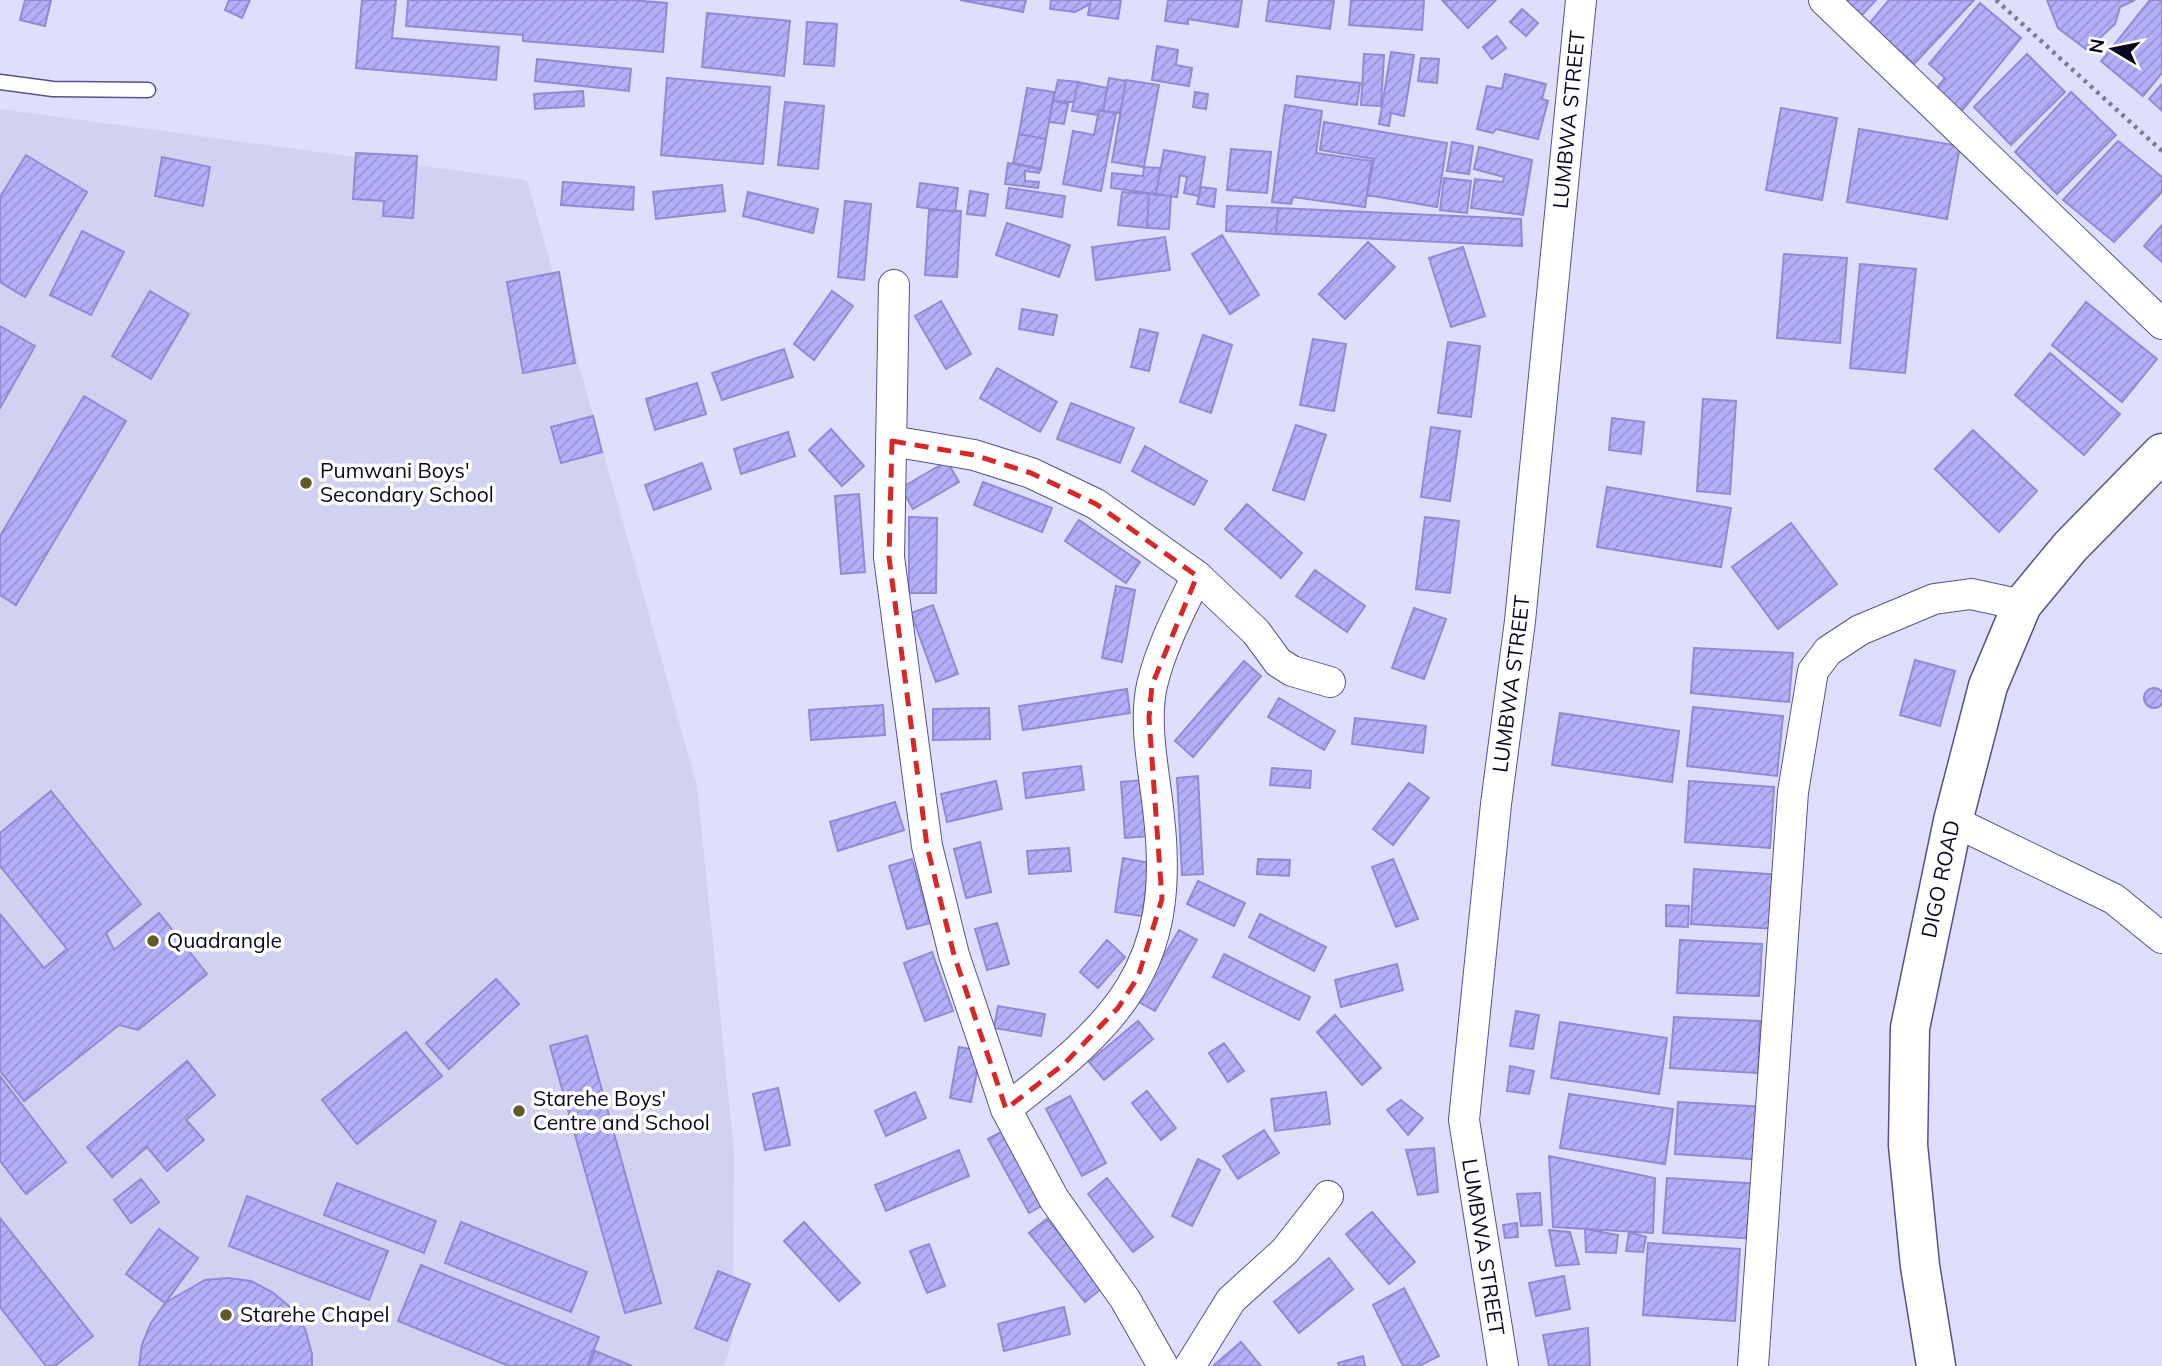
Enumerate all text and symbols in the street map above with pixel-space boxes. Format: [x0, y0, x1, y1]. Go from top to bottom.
north arrow [2078, 14, 2148, 84]
street label: LUMBWA STREET [1547, 29, 1590, 210]
text: N [2083, 37, 2109, 55]
place label: Pumwani Boys' Secondary School [320, 457, 494, 507]
marker: Pumwani Boys' Secondary School [298, 475, 314, 491]
street label: LUMBWA STREET [1486, 593, 1535, 774]
street label: DIGO ROAD [1915, 818, 1965, 940]
place label: Quadrangle [167, 927, 282, 953]
marker: Quadrangle [145, 933, 161, 949]
place label: Starehe Boys' Centre and School [533, 1085, 710, 1135]
marker: Starehe Boys' Centre and School [511, 1103, 527, 1119]
street label: LUMBWA STREET [1457, 1157, 1511, 1337]
place label: Starehe Chapel [240, 1301, 389, 1327]
marker: Starehe Chapel [218, 1307, 234, 1323]

